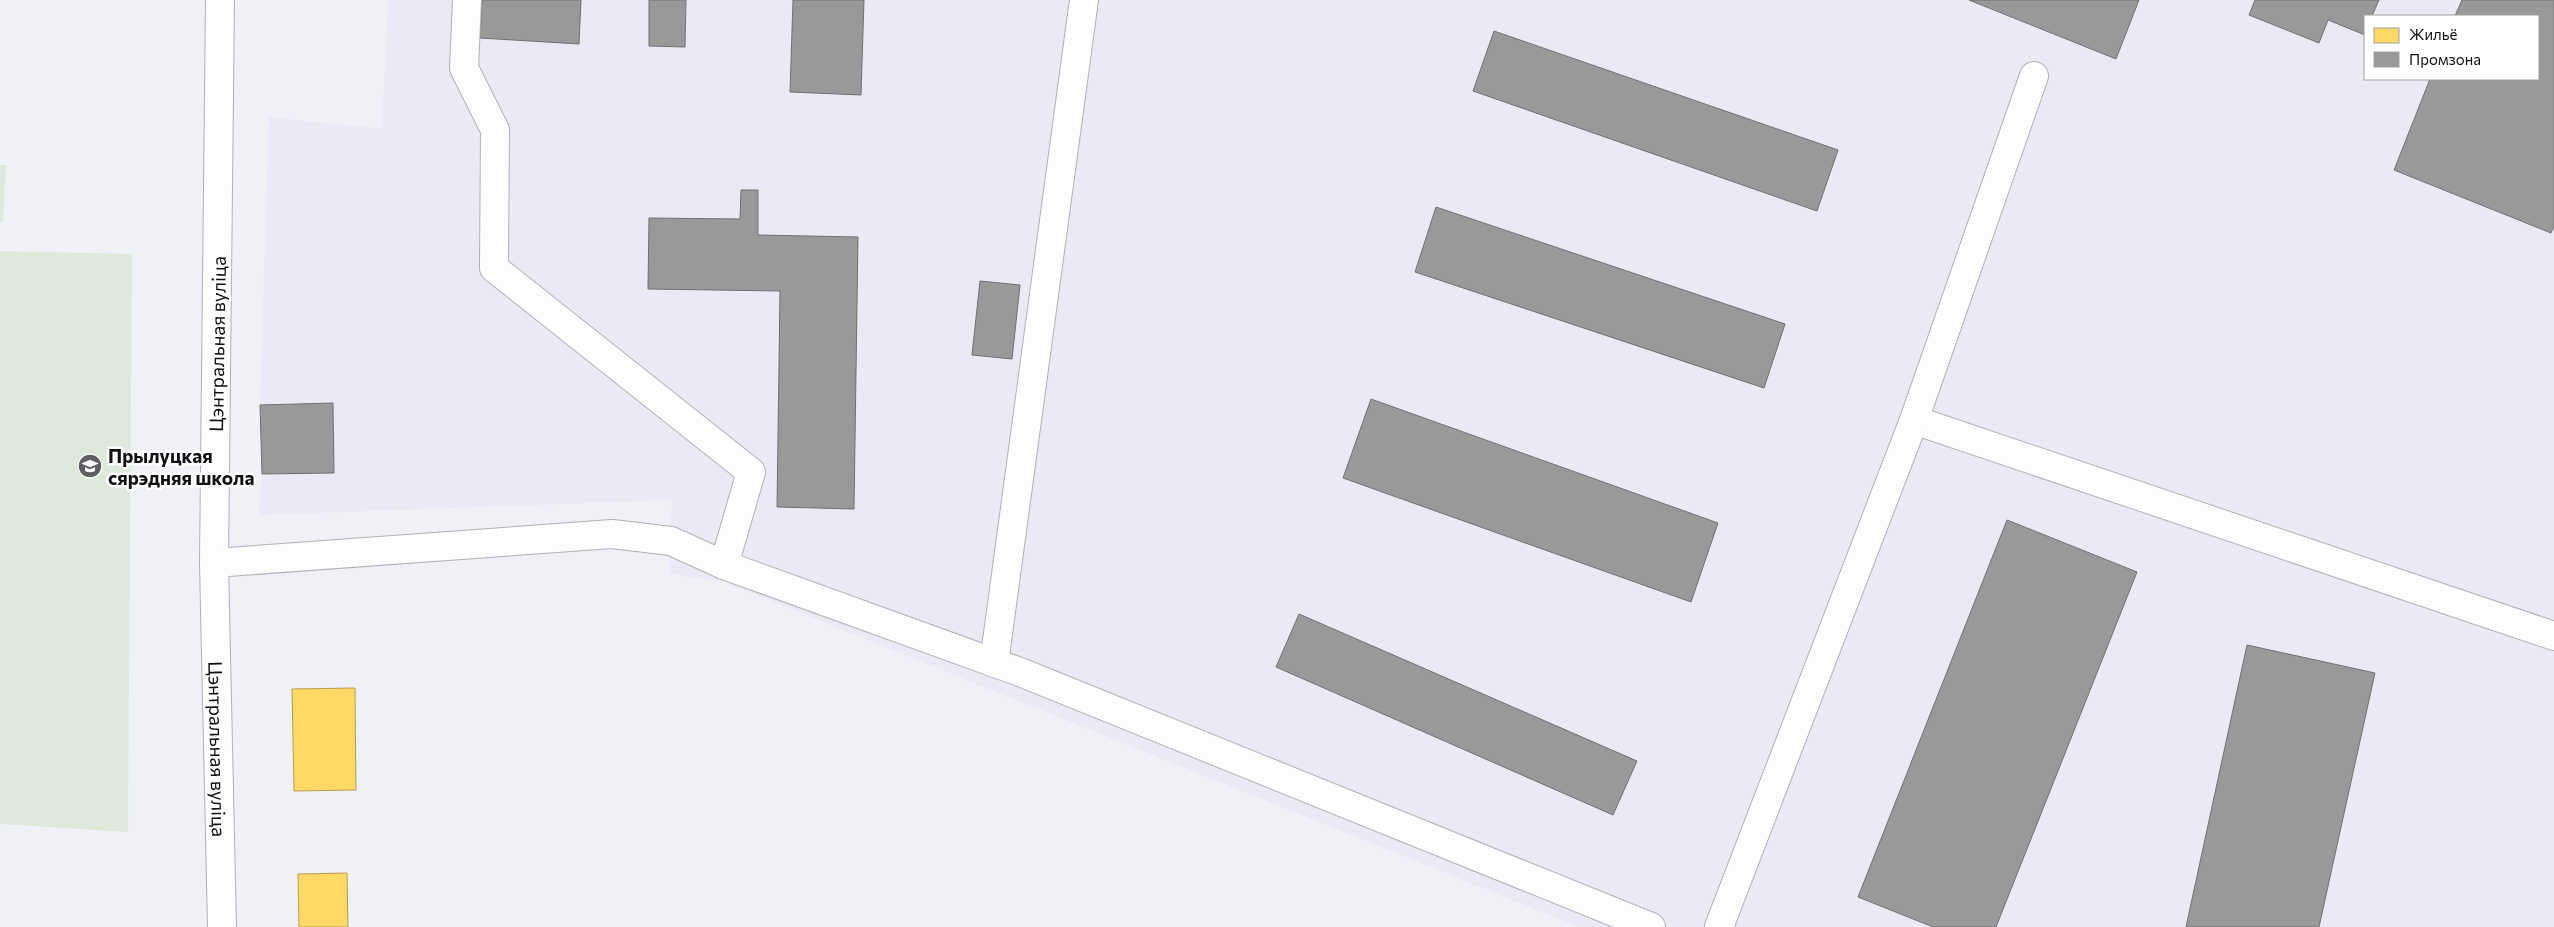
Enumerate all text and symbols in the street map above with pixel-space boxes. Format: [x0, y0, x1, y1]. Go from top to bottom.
legend [2364, 15, 2539, 80]
text: Жильё [2409, 25, 2457, 43]
text: Промзона [2409, 50, 2481, 68]
street label: Цэнтральная вуліца [204, 256, 230, 432]
place label: Прылуцкая сярэдняя школа [108, 444, 254, 489]
school or university icon: Прылуцкая сярэдняя школа [77, 453, 103, 479]
street label: Цэнтральная вуліца [205, 661, 232, 837]

